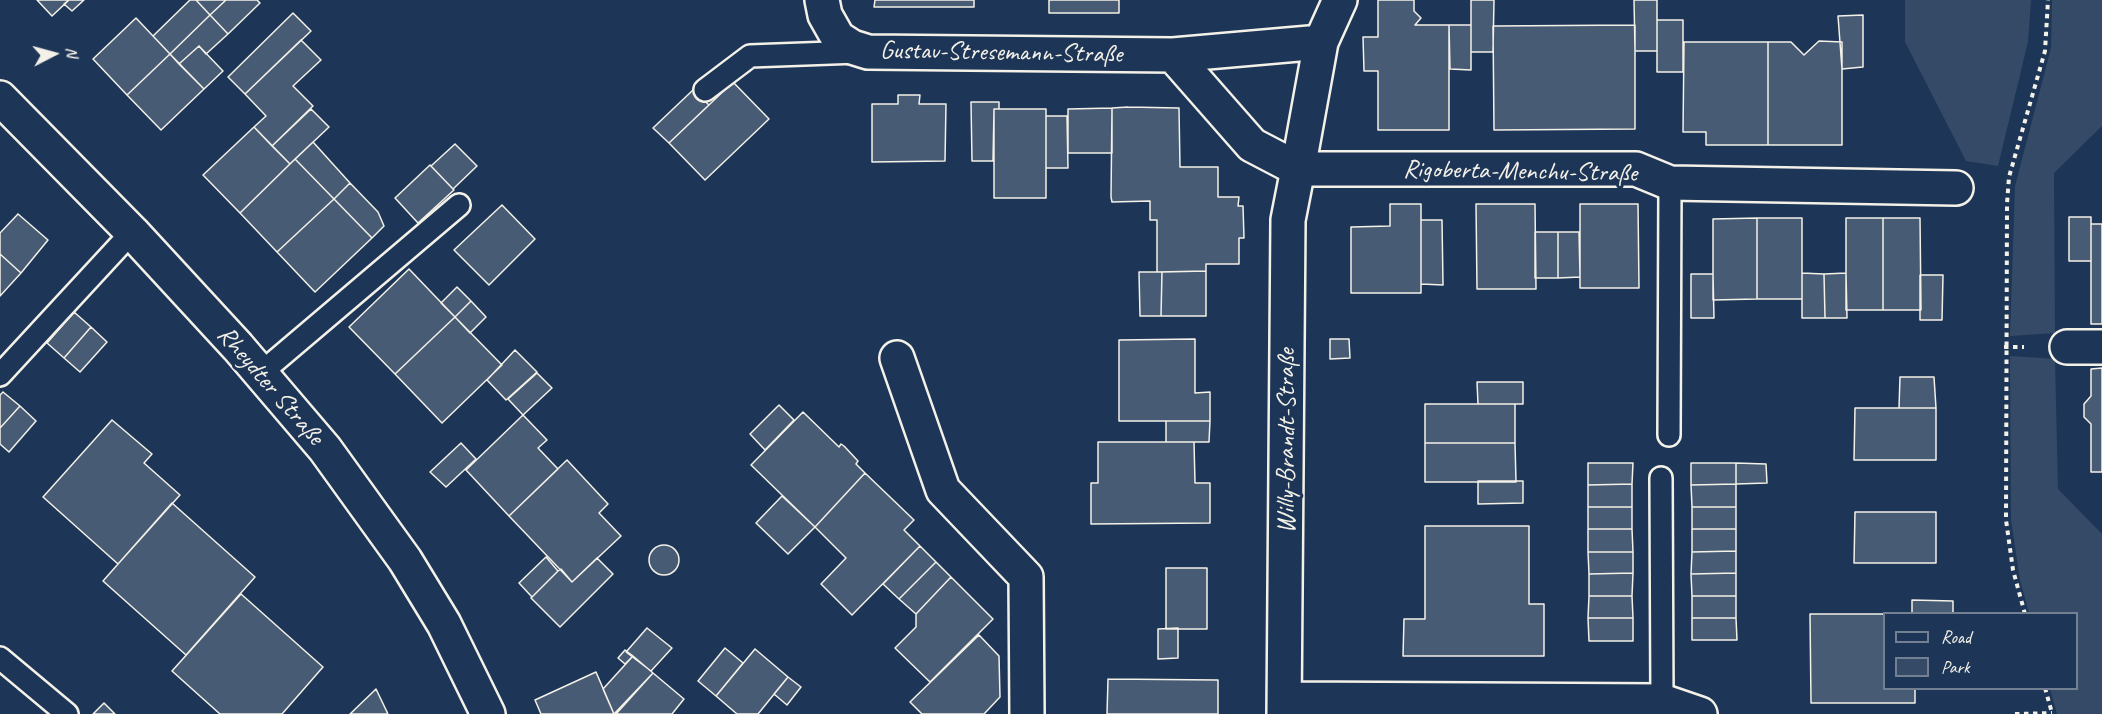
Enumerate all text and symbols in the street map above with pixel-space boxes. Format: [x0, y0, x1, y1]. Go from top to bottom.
north arrow [24, 24, 84, 84]
street label: Gustav-Stresemann-Straße [879, 35, 1123, 71]
text: N [61, 46, 82, 58]
street label: Rigoberta-Menchu-Straße [1403, 154, 1637, 190]
street label: Rheydter Straße [210, 320, 330, 452]
street label: Willy-Brandt-Straße [1271, 349, 1303, 533]
legend [1883, 612, 2078, 690]
text: Road [1941, 626, 1971, 648]
text: Park [1941, 656, 1970, 678]

